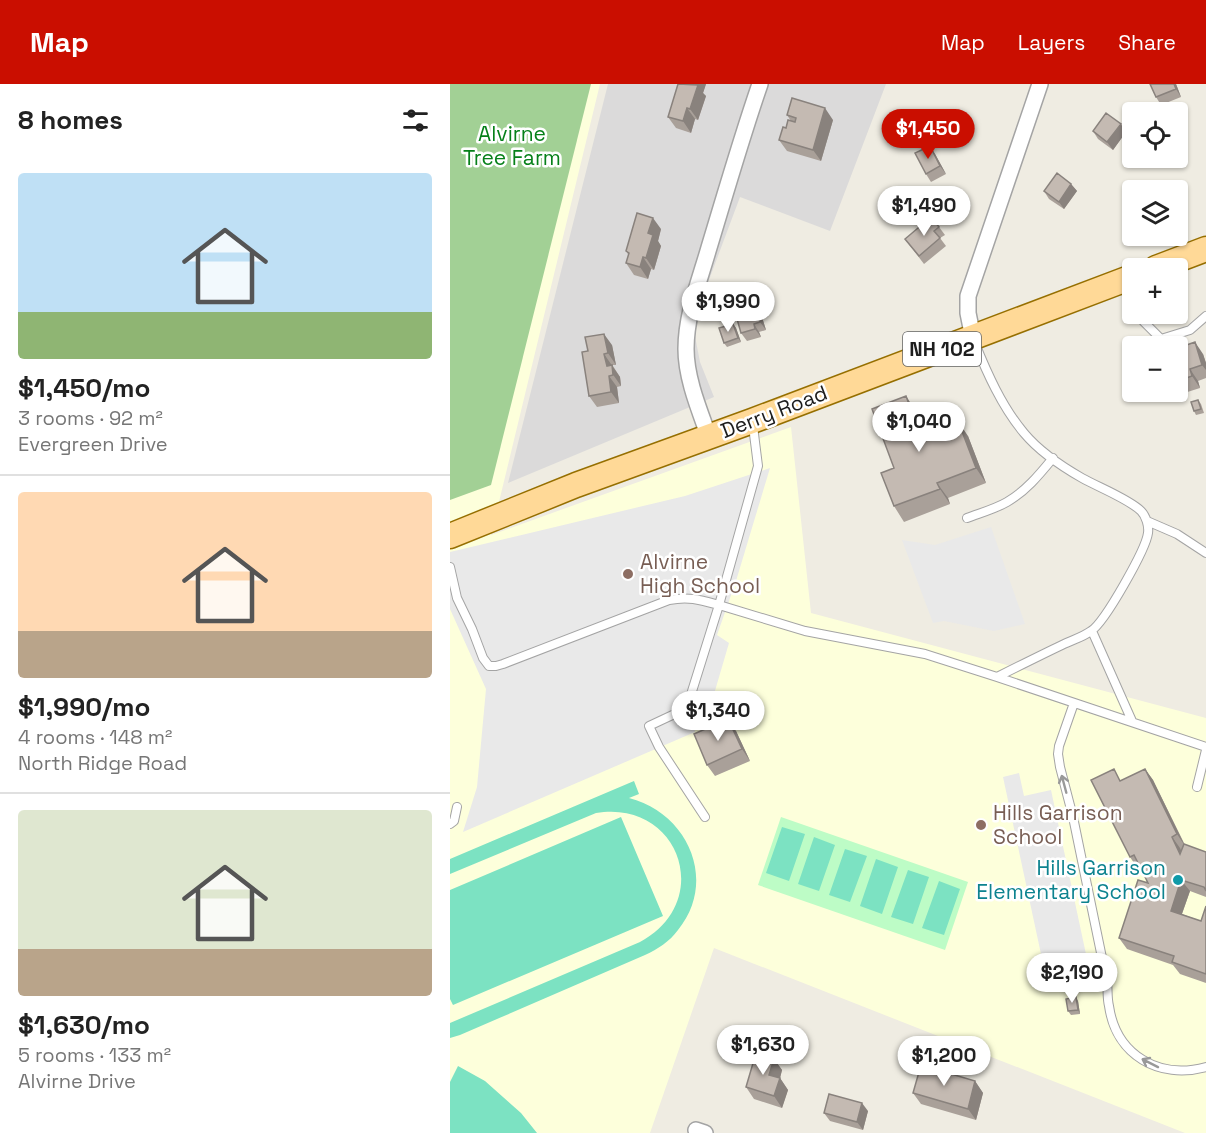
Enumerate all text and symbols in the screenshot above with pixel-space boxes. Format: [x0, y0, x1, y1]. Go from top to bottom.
text: Map [30, 24, 89, 60]
text: Map [941, 29, 985, 56]
text: Layers [1018, 29, 1085, 56]
text: Share [1118, 29, 1176, 56]
map controls [1122, 102, 1188, 402]
button: locate [1122, 102, 1188, 168]
text: 8 homes [18, 103, 123, 137]
icon: filters [399, 104, 432, 137]
pin: $1,450 [879, 109, 977, 160]
text: $1,450 [896, 115, 960, 141]
park label: Alvirne Tree Farm [463, 120, 561, 171]
button: layers [1122, 180, 1188, 246]
pin: $1,490 [875, 186, 973, 237]
text: $1,490 [891, 192, 957, 218]
icon: home [171, 212, 279, 320]
button: + [1122, 258, 1188, 324]
pin: $1,990 [679, 282, 777, 333]
text: $1,990 [696, 288, 760, 314]
road number: NH 102 [903, 332, 981, 366]
button: − [1122, 336, 1188, 402]
text: $1,450/mo [18, 371, 150, 405]
street label: Derry Road [717, 379, 831, 444]
pin: $1,040 [870, 402, 968, 453]
text: 3 rooms · 92 m² [18, 405, 163, 431]
text: $1,040 [886, 408, 952, 434]
text: Evergreen Drive [18, 431, 168, 457]
icon: home [171, 531, 279, 639]
place label: Alvirne High School [640, 548, 760, 599]
marker: Alvirne High School [621, 567, 635, 581]
text: $1,990/mo [18, 690, 150, 724]
pin: $1,340 [669, 691, 767, 742]
text: $1,340 [686, 697, 750, 723]
text: 4 rooms · 148 m² [18, 724, 172, 750]
text: North Ridge Road [18, 750, 187, 776]
one-way arrow [1058, 775, 1070, 794]
place label: Hills Garrison School [993, 799, 1123, 850]
marker: Hills Garrison School [974, 818, 988, 832]
icon: home [171, 849, 279, 957]
place label: Hills Garrison Elementary School [976, 854, 1166, 905]
marker: Hills Garrison Elementary School [1171, 873, 1185, 887]
pin: $2,190 [1023, 953, 1121, 1004]
text: $2,190 [1040, 959, 1104, 985]
text: $1,630/mo [18, 1008, 150, 1042]
pin: $1,630 [714, 1025, 812, 1076]
text: $1,630 [731, 1031, 795, 1057]
pin: $1,200 [895, 1036, 993, 1087]
text: 5 rooms · 133 m² [18, 1042, 171, 1068]
text: $1,200 [912, 1042, 976, 1068]
one-way arrow [1141, 1057, 1159, 1068]
text: Alvirne Drive [18, 1068, 136, 1094]

